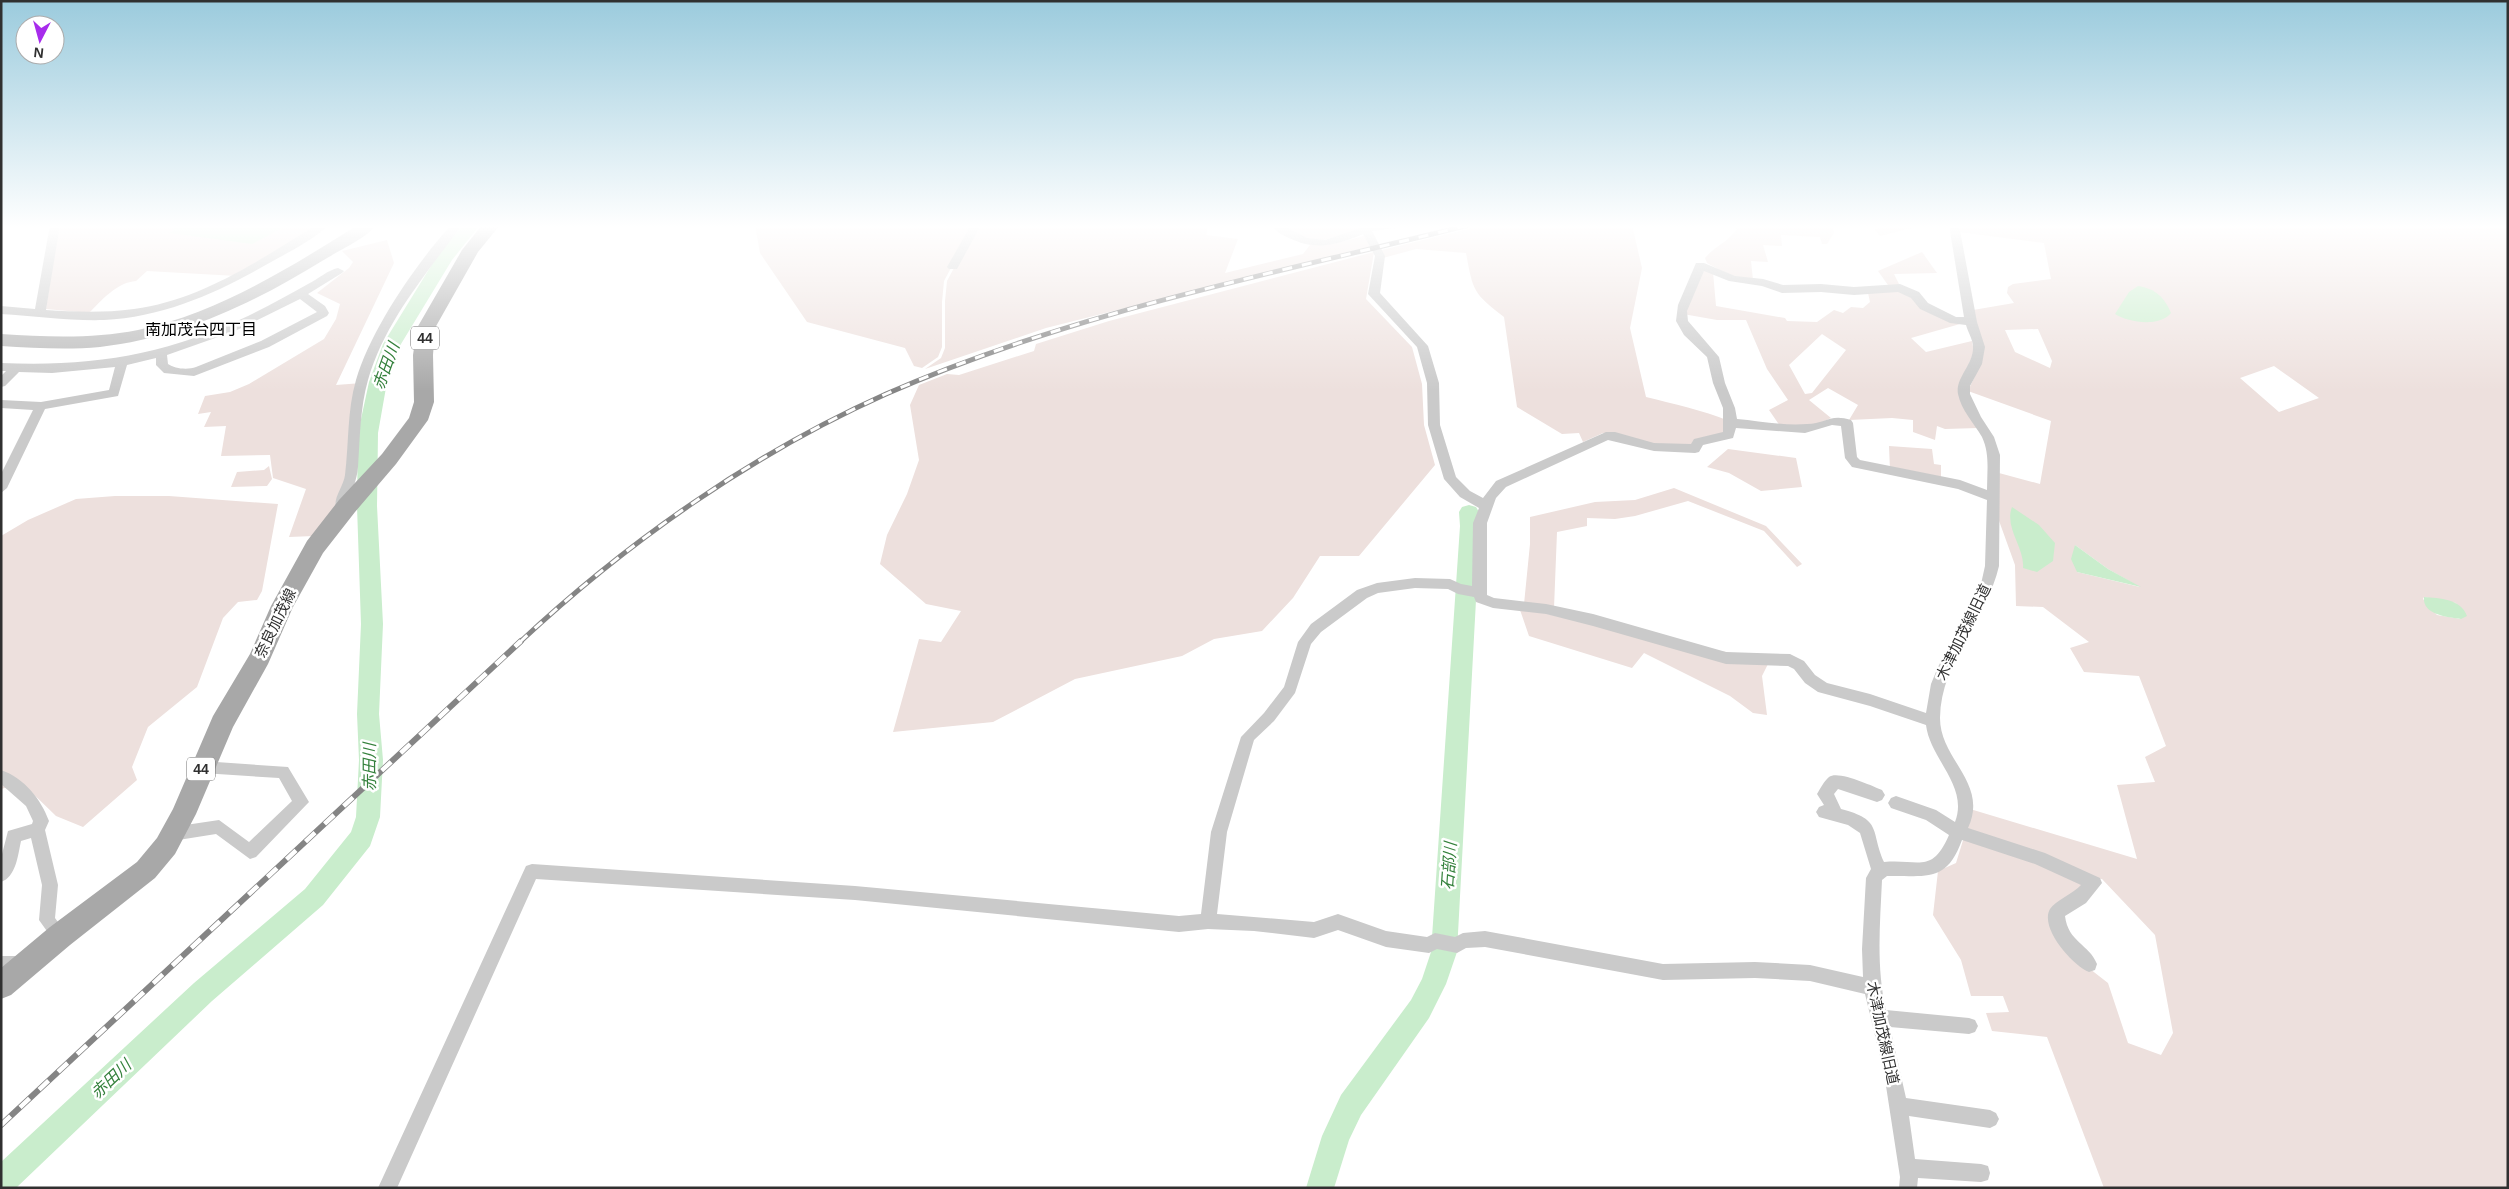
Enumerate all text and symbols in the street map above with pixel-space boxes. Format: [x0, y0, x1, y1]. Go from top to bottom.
north arrow [15, 15, 65, 65]
text: N [33, 44, 45, 61]
district label: 南加茂台四丁目 [145, 321, 257, 338]
road number: 44 [411, 326, 439, 349]
water label: 赤田川 [370, 339, 403, 391]
street label: 木津加茂線旧道 [1932, 581, 1994, 683]
street label: 奈良加茂線 [251, 586, 299, 660]
water label: 赤田川 [361, 741, 378, 791]
road number: 44 [187, 758, 215, 781]
water label: 石部川 [1439, 839, 1459, 891]
street label: 木津加茂線旧道 [1864, 980, 1902, 1086]
water label: 赤田川 [88, 1055, 136, 1102]

